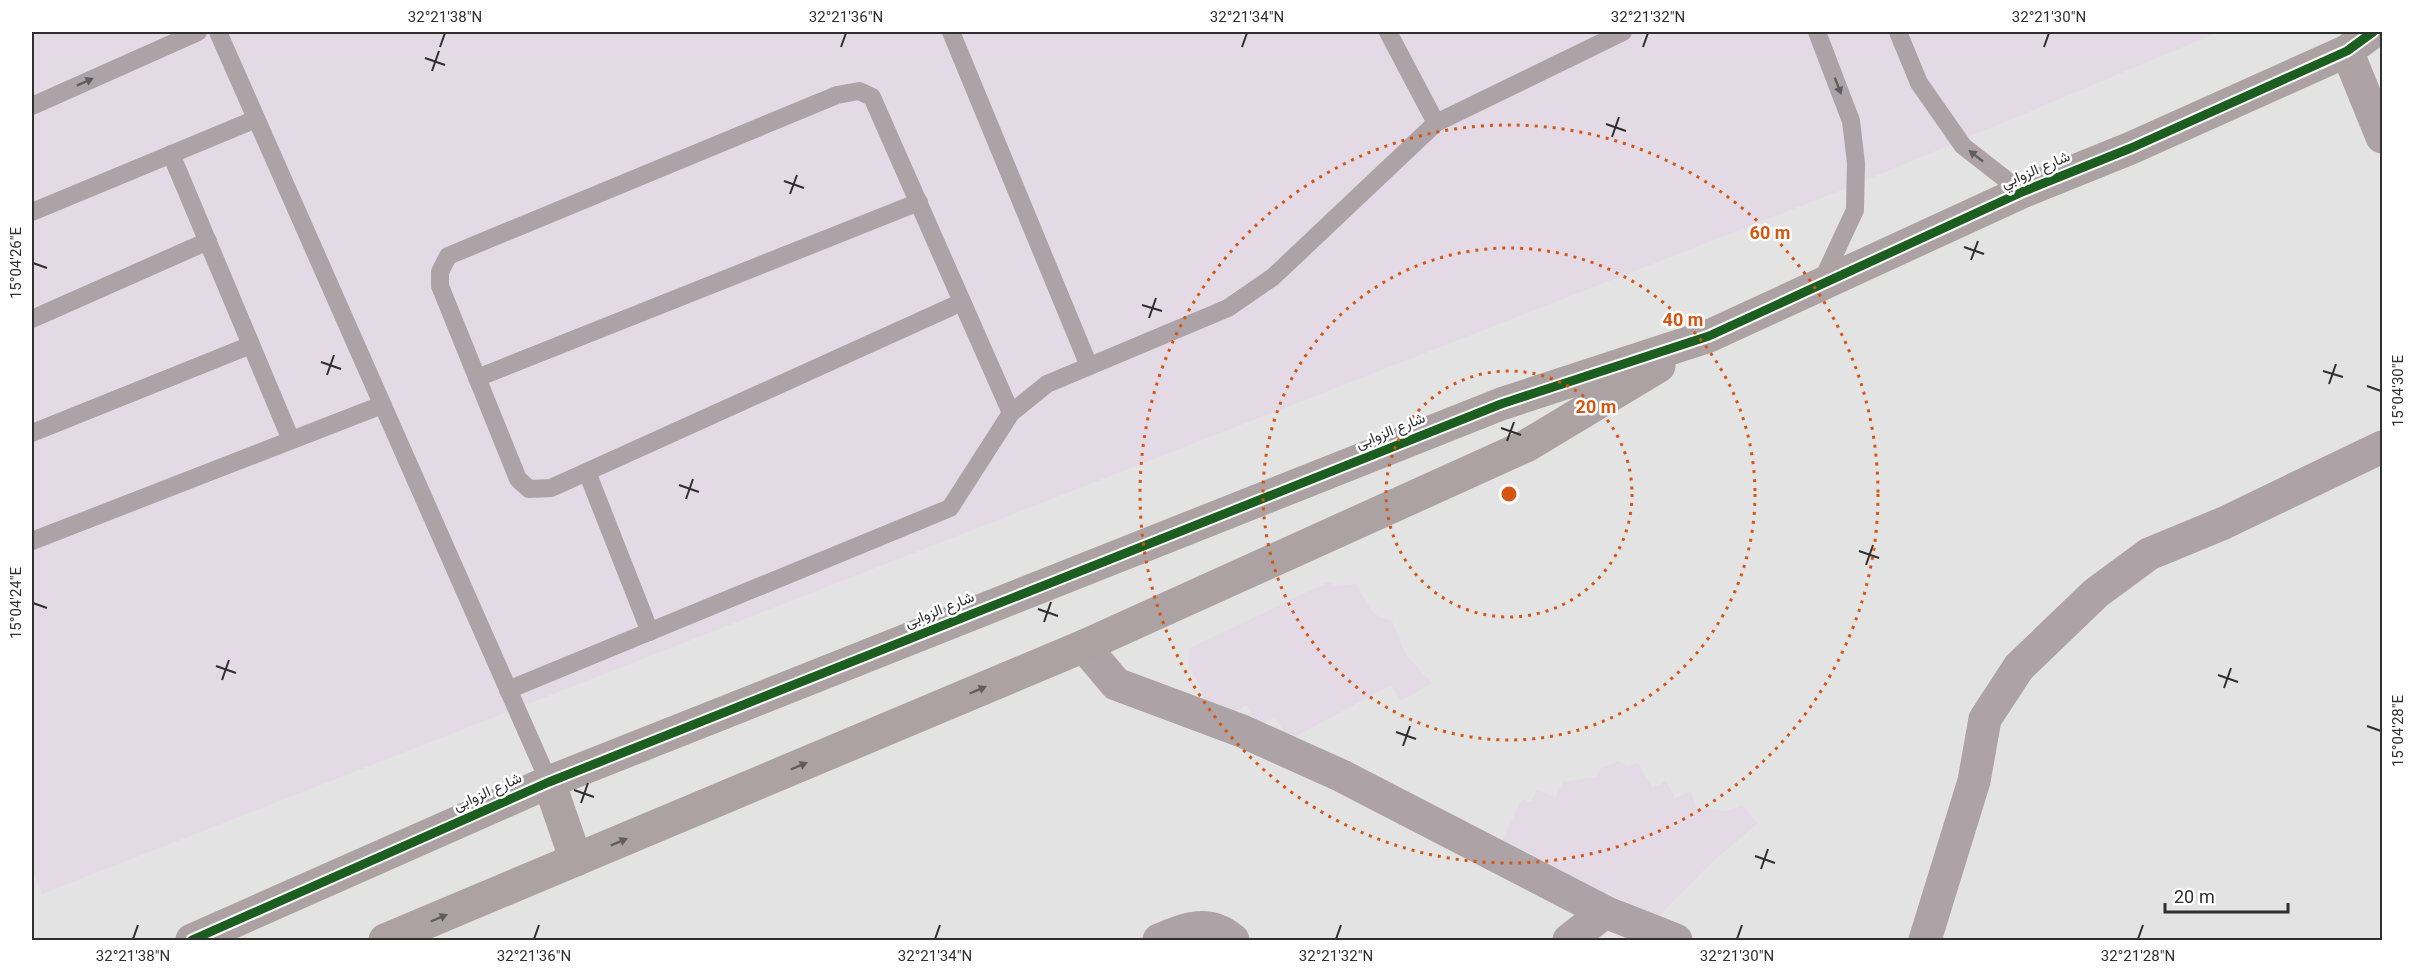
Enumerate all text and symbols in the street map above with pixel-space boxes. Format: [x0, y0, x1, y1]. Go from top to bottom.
text: 32°21'38"N [408, 7, 482, 30]
text: 32°21'36"N [809, 7, 883, 30]
text: 32°21'34"N [1210, 7, 1284, 30]
text: 32°21'32"N [1611, 7, 1685, 30]
text: 32°21'30"N [2012, 7, 2086, 30]
one-way arrow [76, 77, 94, 87]
one-way arrow [1833, 77, 1843, 95]
street label: شارع الزوابي [1998, 146, 2074, 196]
one-way arrow [1968, 149, 1984, 162]
text: 60 m [1750, 221, 1790, 249]
text: 15°04'26"E [6, 226, 29, 299]
text: 40 m [1663, 308, 1703, 336]
text: 15°04'30"E [2388, 354, 2411, 427]
text: 20 m [1576, 395, 1616, 423]
street label: شارع الزوابى [1353, 408, 1429, 456]
centre of rings [1499, 484, 1519, 504]
text: 15°04'24"E [6, 566, 29, 639]
street label: شارع الزوابى [902, 587, 978, 635]
one-way arrow [970, 685, 988, 695]
text: 15°04'28"E [2388, 694, 2411, 767]
one-way arrow [790, 761, 808, 771]
street label: شارع الزوابى [450, 768, 526, 818]
one-way arrow [610, 837, 628, 846]
scale bar [2165, 876, 2288, 914]
text: 20 m [2174, 885, 2215, 913]
one-way arrow [431, 913, 449, 923]
text: 32°21'38"N [96, 946, 170, 969]
text: 32°21'36"N [497, 946, 571, 969]
text: 32°21'34"N [898, 946, 972, 969]
text: 32°21'32"N [1299, 946, 1373, 969]
text: 32°21'30"N [1700, 946, 1774, 969]
text: 32°21'28"N [2101, 946, 2175, 969]

